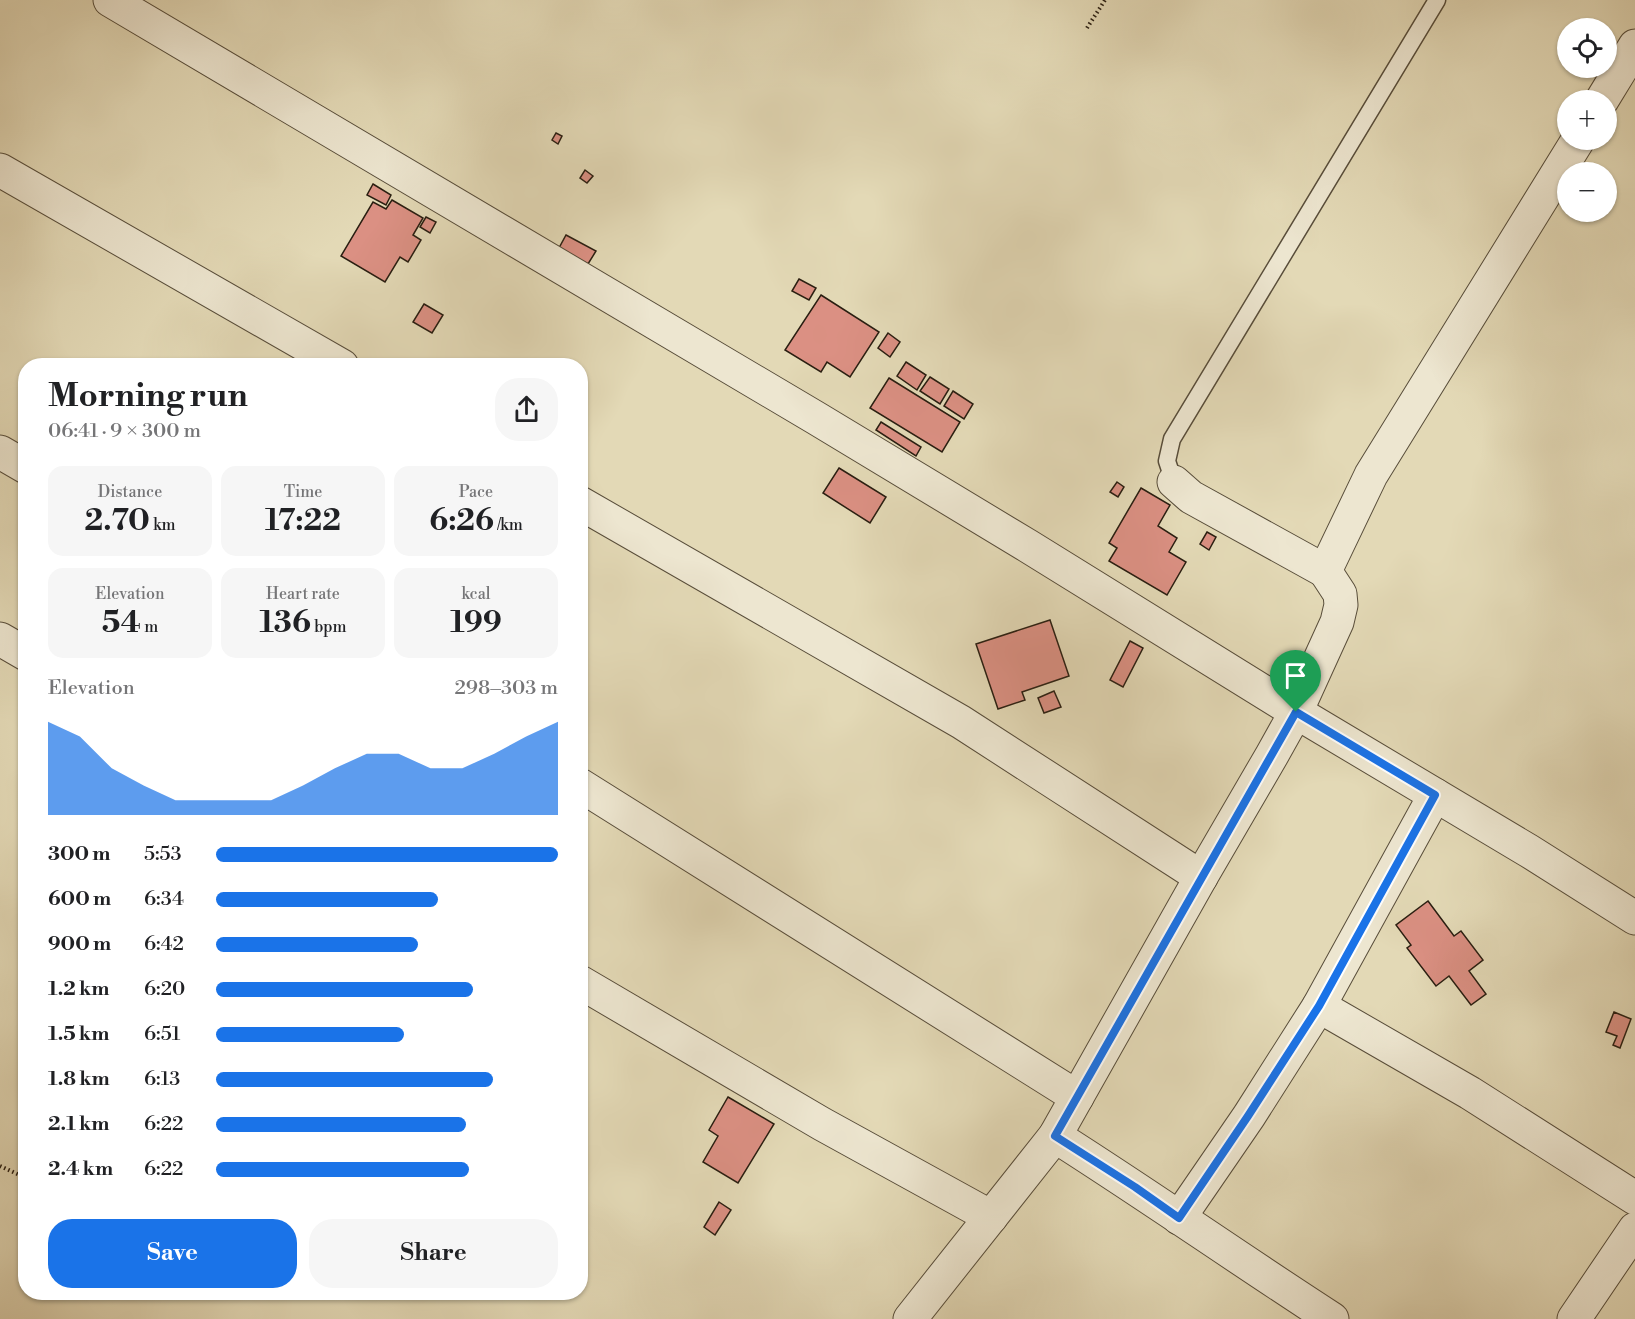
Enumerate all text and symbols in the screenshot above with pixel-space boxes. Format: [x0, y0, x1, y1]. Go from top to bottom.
map controls [1557, 18, 1617, 222]
button: locate [1557, 18, 1617, 78]
button: + [1557, 90, 1617, 150]
button: − [1557, 162, 1617, 222]
text: Morning run [48, 376, 248, 417]
button: share [495, 378, 558, 441]
text: 06:41 · 9 × 300 m [48, 419, 201, 444]
text: Distance [98, 482, 162, 502]
text: Time [284, 482, 322, 502]
text: Pace [459, 482, 493, 502]
text: 2.70 [84, 502, 150, 540]
text: 17:22 [265, 502, 341, 540]
text: 6:26 [429, 502, 494, 540]
text: km [150, 515, 176, 535]
text: /km [494, 515, 523, 535]
text: Elevation [95, 584, 165, 604]
text: Heart rate [266, 584, 340, 604]
text: kcal [461, 584, 491, 604]
text: 54 [102, 604, 141, 642]
text: 136 [259, 604, 311, 642]
text: 199 [450, 604, 502, 642]
text: m [141, 617, 158, 637]
text: bpm [311, 617, 347, 637]
pin [1270, 650, 1321, 712]
icon: arrive [1279, 659, 1312, 692]
text: Elevation [48, 676, 135, 701]
text: 298–303 m [454, 676, 558, 701]
text: 300 m [48, 842, 111, 867]
text: 5:53 [144, 842, 182, 867]
text: 600 m [48, 887, 111, 912]
text: 6:34 [144, 887, 184, 912]
text: 900 m [48, 932, 111, 957]
text: 6:42 [144, 932, 184, 957]
text: 1.2 km [48, 977, 110, 1002]
text: 6:20 [144, 977, 185, 1002]
text: 1.5 km [48, 1022, 109, 1047]
text: 6:51 [144, 1022, 180, 1047]
text: 1.8 km [48, 1067, 110, 1092]
text: 6:13 [144, 1067, 180, 1092]
text: 2.1 km [48, 1112, 110, 1137]
text: 6:22 [144, 1112, 183, 1137]
text: 2.4 km [48, 1157, 113, 1182]
text: 6:22 [144, 1157, 183, 1182]
button: Save [48, 1219, 297, 1288]
button: Share [309, 1219, 558, 1288]

